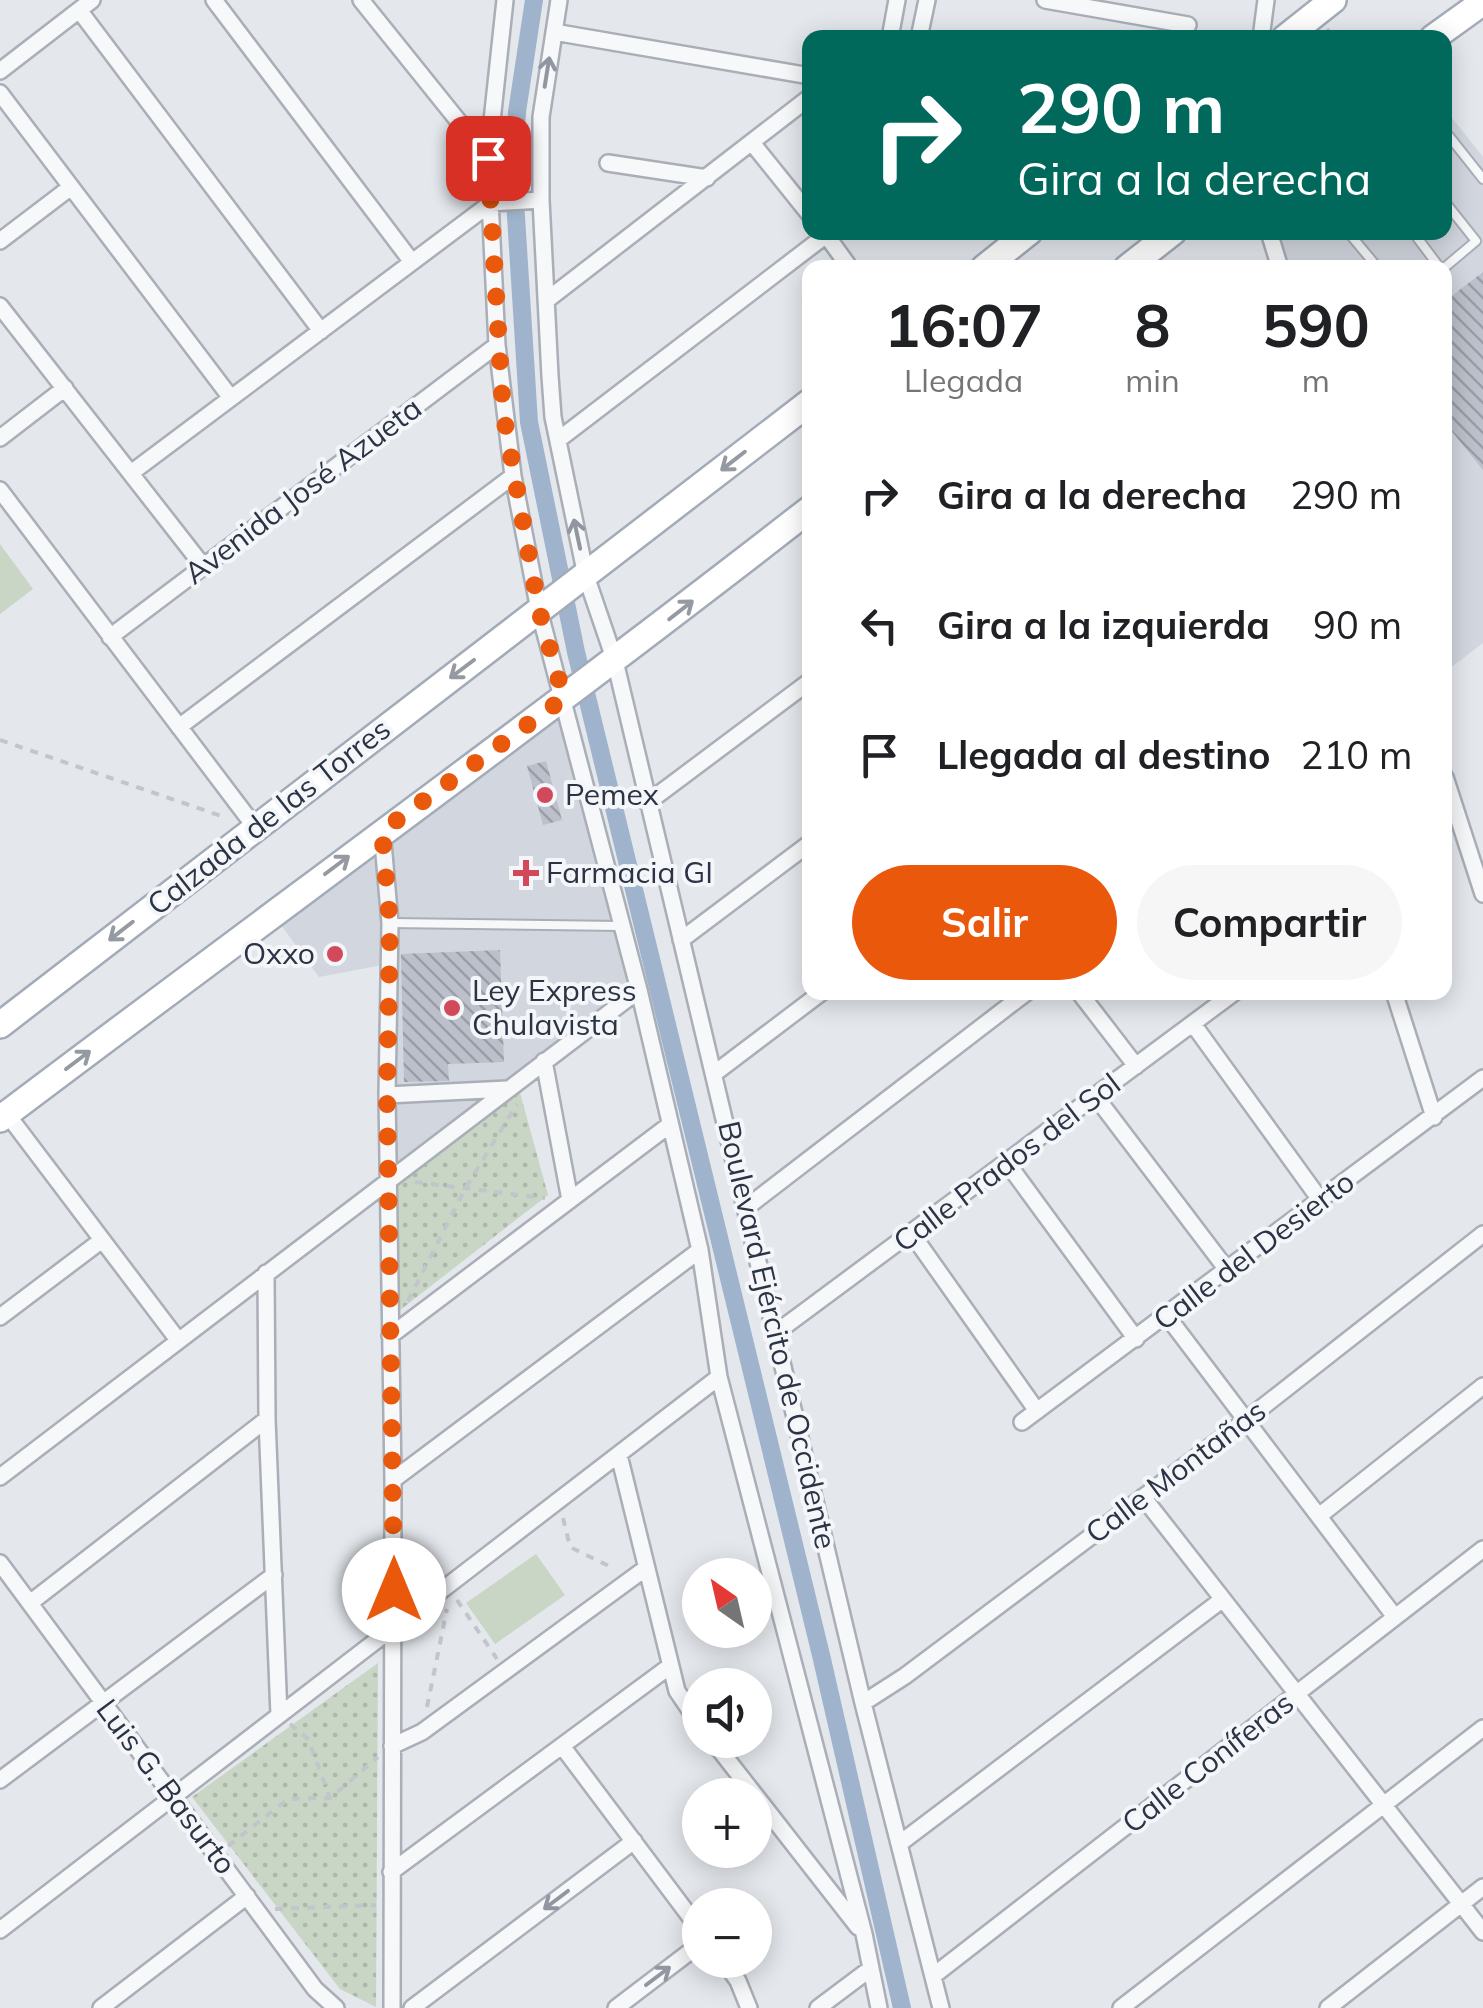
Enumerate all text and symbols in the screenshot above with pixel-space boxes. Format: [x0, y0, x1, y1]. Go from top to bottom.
one-way arrow [538, 57, 557, 89]
text: 290 m [1017, 63, 1225, 151]
icon: right [852, 70, 982, 200]
pin [446, 116, 531, 201]
icon: arrive [461, 131, 516, 186]
text: Gira a la derecha [1017, 150, 1371, 206]
text: 16:07 [884, 287, 1043, 362]
text: 8 [1134, 287, 1170, 362]
text: 590 [1262, 287, 1370, 362]
text: Llegada [904, 360, 1023, 400]
text: min [1125, 360, 1180, 400]
text: m [1302, 360, 1330, 400]
street label: Avenida José Azueta [176, 388, 429, 592]
one-way arrow [720, 451, 747, 472]
icon: right [852, 468, 907, 523]
text: Gira a la derecha [937, 471, 1247, 519]
text: 290 m [1290, 471, 1402, 519]
one-way arrow [566, 519, 585, 551]
icon: left [852, 598, 907, 653]
one-way arrow [667, 599, 694, 620]
text: Gira a la izquierda [937, 601, 1270, 649]
text: 90 m [1313, 601, 1402, 649]
one-way arrow [449, 658, 476, 679]
street label: Calzada de las Torres [139, 709, 398, 923]
icon: arrive [852, 728, 907, 783]
text: Llegada al destino [937, 731, 1271, 779]
text: 210 m [1301, 731, 1412, 779]
place label: Pemex [565, 775, 659, 813]
marker: Pemex [534, 784, 556, 806]
place label: Farmacia GI [546, 853, 713, 891]
one-way arrow [323, 854, 350, 875]
marker: Farmacia GI [515, 862, 537, 884]
button: Salir [852, 865, 1117, 980]
button: Compartir [1137, 865, 1402, 980]
one-way arrow [108, 920, 135, 941]
place label: Oxxo [243, 934, 315, 972]
marker: Oxxo [324, 943, 346, 965]
place label: Ley Express Chulavista [472, 971, 637, 1043]
marker: Ley Express Chulavista [441, 997, 463, 1019]
one-way arrow [64, 1050, 91, 1071]
street label: Calle Prados del Sol [885, 1064, 1127, 1260]
street label: Boulevard Ejército de Occidente [710, 1117, 846, 1552]
street label: Calle del Desierto [1145, 1162, 1361, 1338]
street label: Calle Montañas [1078, 1391, 1273, 1551]
position arrow [342, 1538, 446, 1642]
north arrow [682, 1558, 772, 1648]
map controls [682, 1558, 772, 1978]
button: sound [682, 1668, 772, 1758]
street label: Calle Coníferas [1114, 1683, 1301, 1841]
street label: Luis G. Basurto [89, 1691, 245, 1882]
button: + [682, 1778, 772, 1868]
button: − [682, 1888, 772, 1978]
one-way arrow [543, 1889, 570, 1910]
one-way arrow [644, 1966, 671, 1987]

